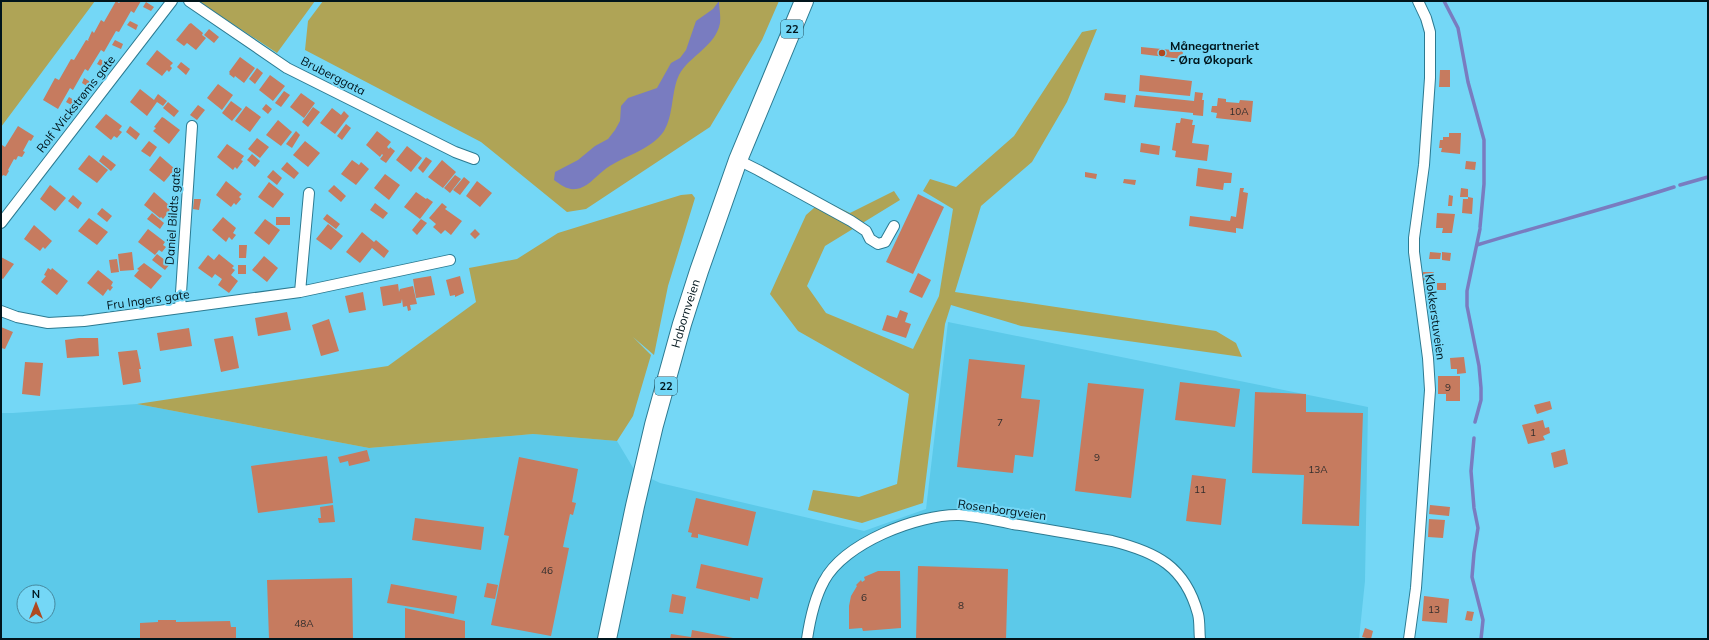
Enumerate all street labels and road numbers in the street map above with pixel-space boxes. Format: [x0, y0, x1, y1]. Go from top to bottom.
road number: 22 [781, 20, 803, 38]
street label: Rolf Wickstrøms gate [33, 52, 118, 155]
street label: Bruberggata [298, 53, 368, 98]
street label: Daniel Bildts gate [162, 167, 183, 265]
street label: Klokkerstuveien [1422, 273, 1449, 361]
street label: Habornveien [668, 277, 703, 349]
street label: Fru Ingers gate [106, 286, 190, 313]
road number: 22 [655, 377, 677, 395]
street label: Rosenborgveien [957, 496, 1047, 523]

